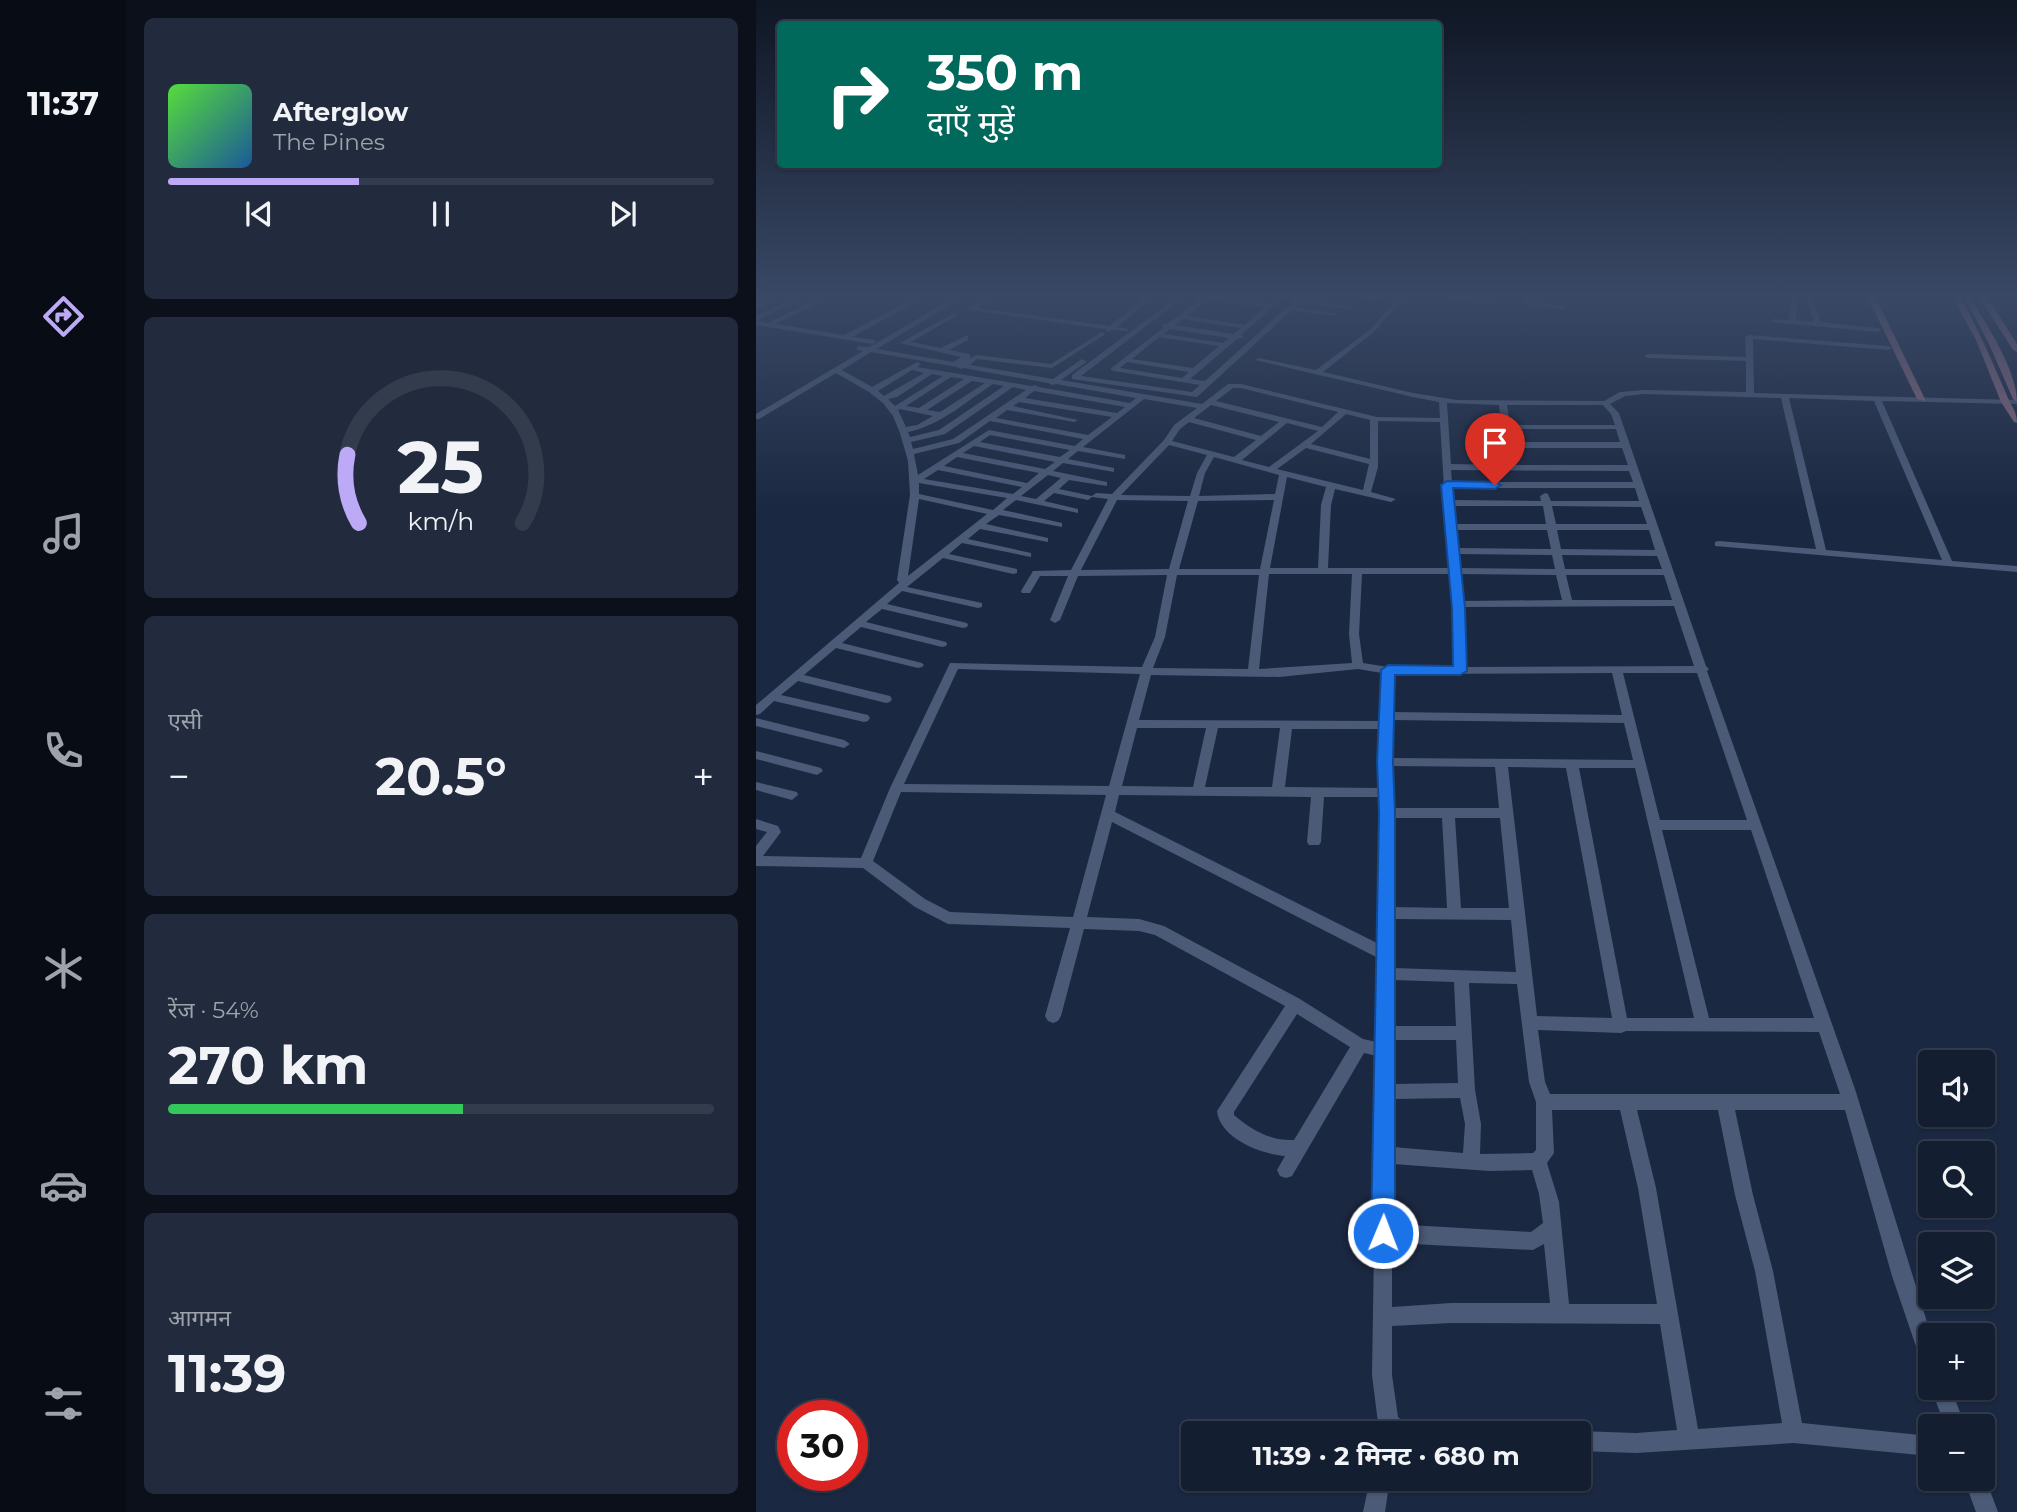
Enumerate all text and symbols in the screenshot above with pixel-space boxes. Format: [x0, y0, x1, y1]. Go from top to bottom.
text: 350 m [927, 43, 1083, 102]
icon: right [812, 49, 903, 140]
text: 11:37 [27, 84, 99, 123]
text: Afterglow [273, 96, 408, 128]
text: दाएँ मुड़ें [927, 103, 1015, 142]
text: The Pines [273, 128, 385, 156]
icon: previous [240, 195, 278, 233]
icon: pause [422, 195, 460, 233]
icon: next [604, 195, 642, 233]
icon: directions [39, 292, 88, 341]
pin [1465, 413, 1525, 485]
text: 25 [398, 424, 484, 512]
icon: arrive [1476, 424, 1514, 462]
text: km/h [408, 506, 474, 536]
icon: music [39, 509, 88, 558]
text: एसी [168, 707, 202, 735]
icon: phone [39, 726, 88, 775]
text: 20.5° [375, 745, 507, 808]
text: − [168, 753, 190, 800]
text: + [692, 753, 714, 800]
icon: climate [39, 944, 88, 993]
text: रेंज · 54% [168, 996, 259, 1024]
text: 270 km [168, 1034, 368, 1097]
map controls [1918, 1050, 1995, 1491]
button: sound [1918, 1050, 1995, 1127]
button: search [1918, 1141, 1995, 1218]
icon: car [39, 1161, 88, 1210]
position arrow [1346, 1196, 1420, 1270]
button: layers [1918, 1232, 1995, 1309]
text: आगमन [168, 1304, 231, 1332]
button: + [1918, 1323, 1995, 1400]
text: 11:39 [168, 1342, 286, 1405]
icon: filters [39, 1379, 88, 1428]
speed limit sign: 30 [777, 1400, 868, 1491]
button: − [1918, 1414, 1995, 1491]
text: 11:39 · 2 मिनट · 680 m [1252, 1440, 1520, 1472]

